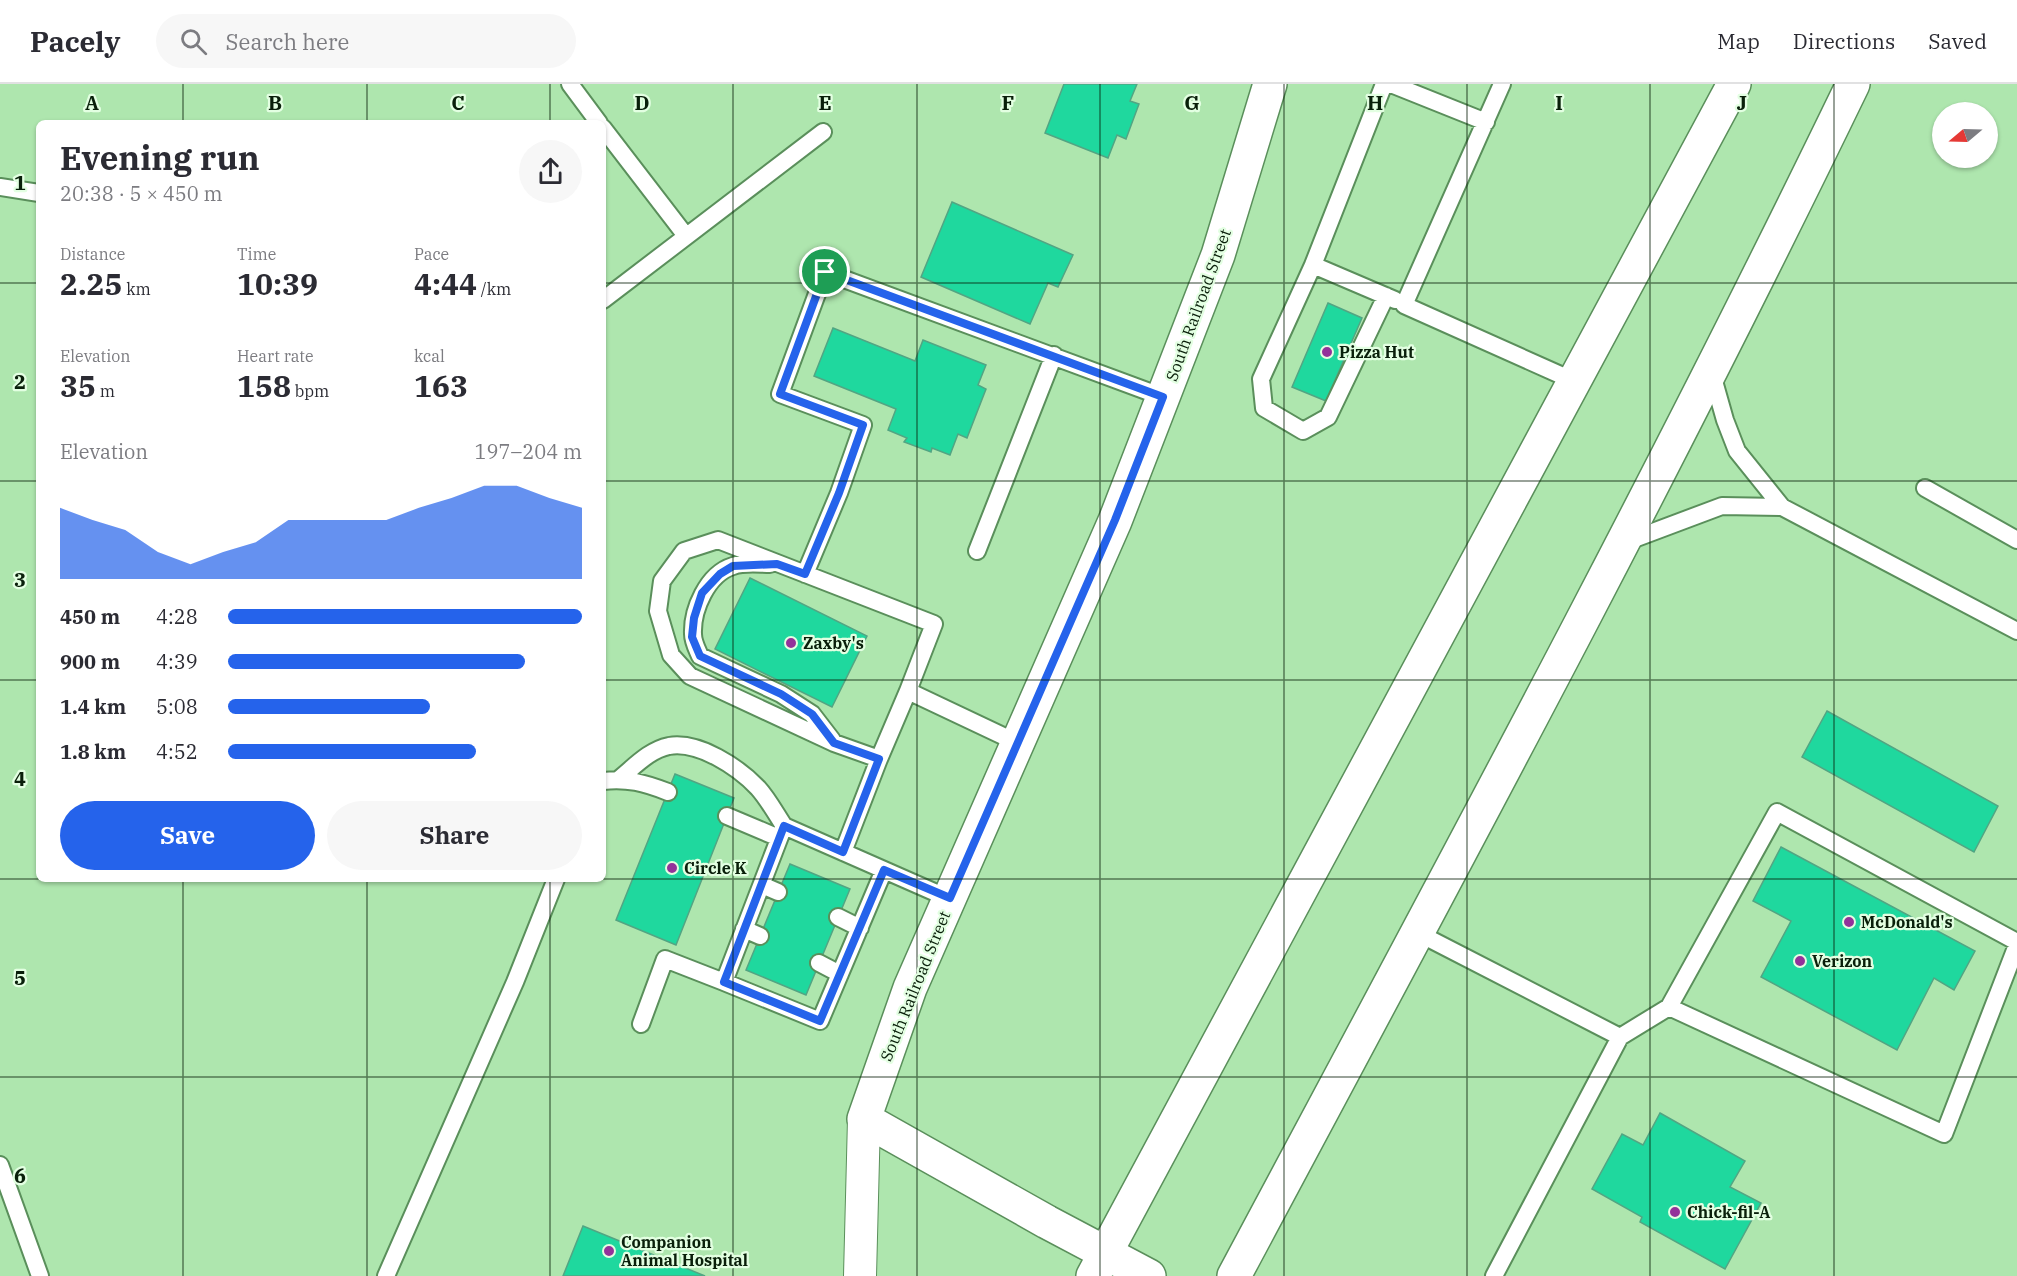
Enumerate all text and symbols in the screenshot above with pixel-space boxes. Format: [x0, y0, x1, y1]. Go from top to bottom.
search box [156, 14, 576, 68]
text: Pacely [30, 23, 120, 60]
icon: search [177, 25, 210, 58]
text: Search here [225, 27, 349, 56]
text: Map [1717, 27, 1760, 55]
text: Directions [1793, 27, 1895, 55]
text: Saved [1928, 27, 1987, 55]
text: A [85, 89, 99, 116]
text: B [268, 89, 282, 116]
text: C [451, 89, 465, 116]
text: D [634, 89, 650, 116]
text: E [818, 89, 832, 116]
text: F [1002, 89, 1014, 116]
text: G [1184, 89, 1200, 116]
text: H [1367, 89, 1383, 116]
text: I [1555, 89, 1563, 116]
text: J [1737, 89, 1747, 116]
north arrow [1932, 102, 1998, 168]
map controls [1932, 102, 1998, 168]
text: Evening run [60, 136, 260, 179]
button: share [519, 140, 582, 203]
text: 1 [14, 169, 26, 196]
text: 20:38 · 5 × 450 m [60, 180, 223, 207]
street label: South Railroad Street [1161, 226, 1235, 384]
text: Distance [60, 244, 125, 264]
text: Time [237, 244, 276, 264]
text: Pace [414, 244, 449, 264]
pin [799, 246, 850, 297]
icon: arrive [808, 255, 841, 288]
text: 2.25 [60, 264, 122, 303]
text: 10:39 [237, 264, 318, 303]
text: 4:44 [414, 264, 477, 303]
text: km [122, 279, 151, 299]
text: /km [477, 279, 511, 299]
place label: Pizza Hut [1339, 342, 1414, 362]
marker: Pizza Hut [1320, 345, 1334, 359]
text: Elevation [60, 346, 130, 366]
text: Heart rate [237, 346, 314, 366]
text: kcal [414, 346, 445, 366]
text: 35 [60, 366, 96, 405]
text: 158 [237, 366, 291, 405]
text: 163 [414, 366, 468, 405]
text: 2 [14, 368, 26, 395]
text: m [96, 381, 115, 401]
text: bpm [291, 381, 329, 401]
text: Elevation [60, 438, 148, 465]
text: 197–204 m [475, 438, 582, 465]
text: 3 [14, 566, 26, 593]
text: 450 m [60, 603, 120, 630]
text: 4:28 [156, 603, 198, 630]
place label: Zaxby's [803, 633, 864, 653]
marker: Zaxby's [784, 636, 798, 650]
text: 900 m [60, 648, 120, 675]
text: 4:39 [156, 648, 198, 675]
text: 1.4 km [60, 693, 126, 720]
text: 5:08 [156, 693, 198, 720]
text: 1.8 km [60, 738, 126, 765]
text: 4:52 [156, 738, 198, 765]
text: 4 [14, 765, 26, 792]
button: Save [60, 801, 315, 870]
button: Share [327, 801, 582, 870]
place label: Circle K [684, 858, 747, 878]
marker: Circle K [665, 861, 679, 875]
street label: South Railroad Street [876, 908, 954, 1064]
place label: McDonald's [1861, 912, 1953, 932]
marker: McDonald's [1842, 915, 1856, 929]
place label: Verizon [1812, 951, 1873, 971]
marker: Verizon [1793, 954, 1807, 968]
text: 5 [14, 964, 26, 991]
text: 6 [14, 1162, 26, 1189]
place label: Chick-fil-A [1687, 1202, 1770, 1222]
marker: Chick-fil-A [1668, 1205, 1682, 1219]
place label: Companion Animal Hospital [621, 1232, 748, 1270]
marker: Companion Animal Hospital [602, 1244, 616, 1258]

